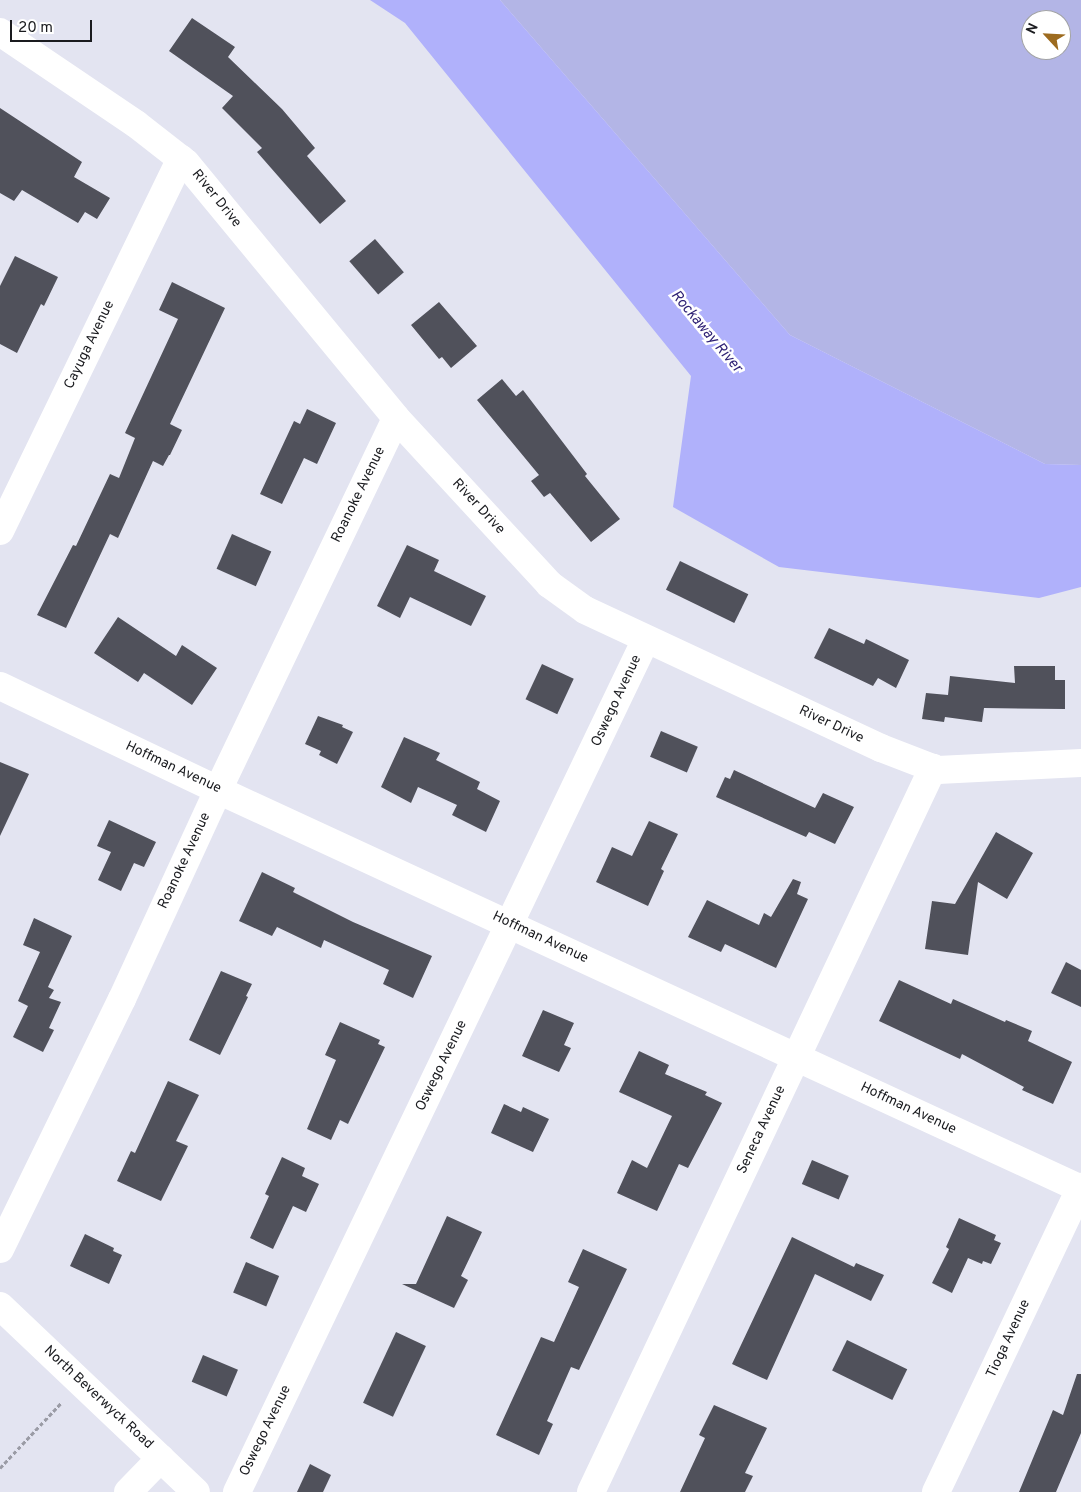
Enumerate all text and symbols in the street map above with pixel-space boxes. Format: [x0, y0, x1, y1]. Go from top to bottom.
scale bar [12, 10, 95, 42]
north arrow [1021, 10, 1071, 60]
text: 20 m [18, 19, 53, 38]
text: N [1023, 21, 1043, 37]
street label: River Drive [188, 167, 244, 231]
water label: Rockaway River [666, 287, 746, 377]
street label: Cayuga Avenue [61, 298, 119, 392]
street label: Roanoke Avenue [328, 444, 390, 546]
street label: River Drive [448, 476, 508, 538]
street label: Oswego Avenue [588, 652, 646, 750]
street label: River Drive [796, 703, 866, 747]
street label: Hoffman Avenue [122, 738, 224, 798]
street label: Roanoke Avenue [155, 810, 215, 912]
street label: Hoffman Avenue [489, 908, 591, 968]
street label: Oswego Avenue [413, 1018, 471, 1114]
street label: Hoffman Avenue [857, 1079, 959, 1139]
street label: Seneca Avenue [734, 1083, 790, 1177]
street label: Tioga Avenue [983, 1297, 1035, 1381]
street label: North Beverwyck Road [40, 1343, 156, 1453]
street label: Oswego Avenue [237, 1383, 295, 1479]

